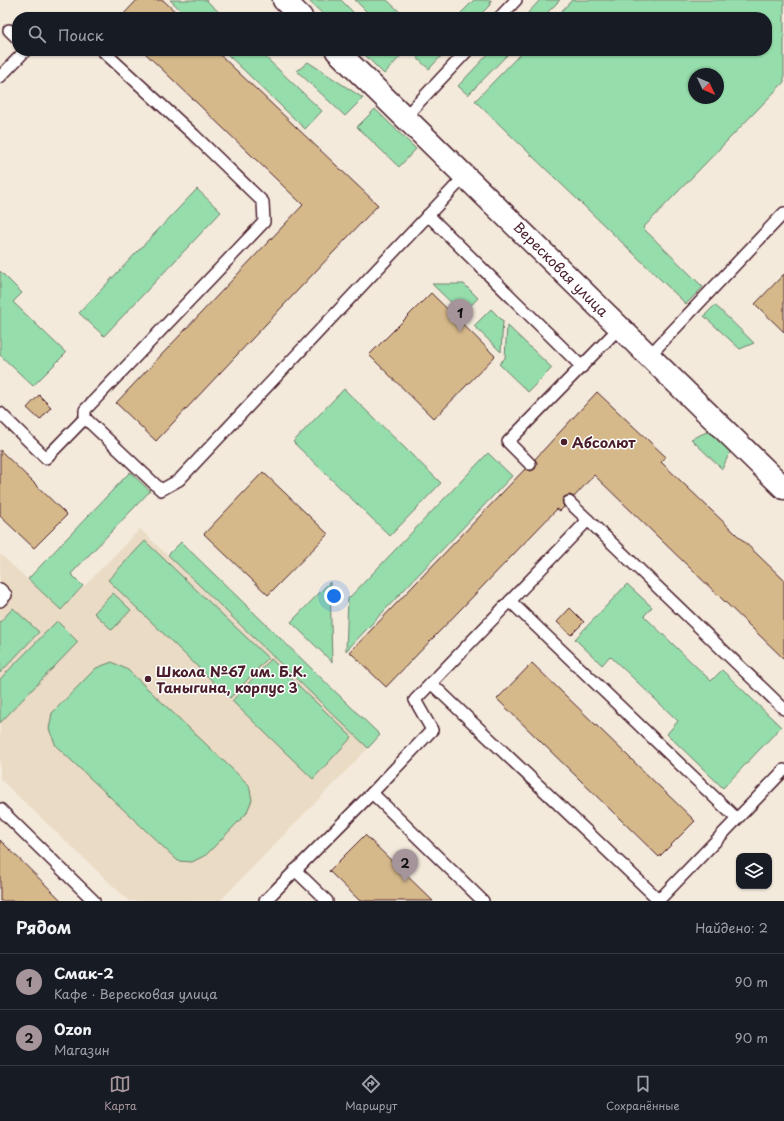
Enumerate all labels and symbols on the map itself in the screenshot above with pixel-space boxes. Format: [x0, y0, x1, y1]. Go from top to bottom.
north arrow [688, 68, 724, 104]
street label: Вересковая улица [509, 217, 614, 322]
pin: 1 [447, 299, 473, 332]
place label: Абсолют [572, 432, 636, 453]
marker: Абсолют [559, 437, 569, 447]
your location [324, 586, 344, 606]
place label: Школа №67 им. Б.К. Таныгина, корпус 3 [156, 661, 307, 698]
marker: Школа №67 им. Б.К. Таныгина, корпус 3 [143, 674, 153, 684]
pin: 2 [392, 849, 418, 882]

